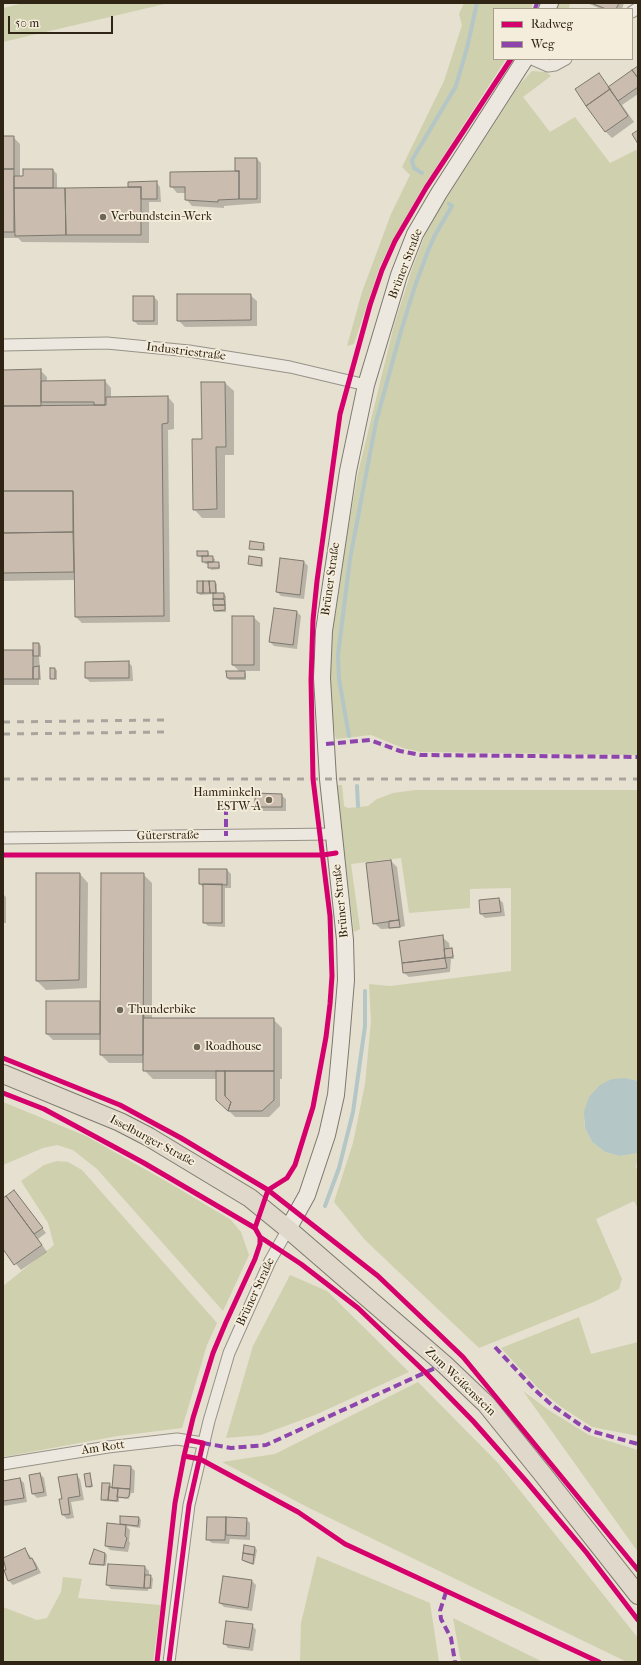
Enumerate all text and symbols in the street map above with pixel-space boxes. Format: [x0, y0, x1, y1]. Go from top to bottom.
scale bar [10, 8, 115, 34]
legend [493, 8, 633, 60]
text: 50 m [15, 16, 39, 30]
text: Radweg [531, 17, 573, 31]
text: Weg [531, 37, 554, 51]
place label: Verbundstein-Werk [111, 210, 212, 224]
marker: Verbundstein-Werk [98, 212, 108, 222]
street label: Brüner Straße [386, 227, 426, 301]
street label: Industriestraße [145, 340, 227, 364]
street label: Brüner Straße [319, 541, 343, 617]
place label: Hamminkeln ESTW-A [193, 786, 261, 814]
marker: Hamminkeln ESTW-A [264, 795, 274, 805]
street label: Güterstraße [137, 828, 199, 844]
street label: Brüner Straße [330, 863, 352, 939]
place label: Thunderbike [128, 1003, 196, 1017]
marker: Thunderbike [115, 1005, 125, 1015]
place label: Roadhouse [205, 1040, 262, 1054]
marker: Roadhouse [192, 1042, 202, 1052]
street label: Isselburger Straße [107, 1112, 197, 1170]
street label: Brüner Straße [234, 1255, 278, 1329]
street label: Zum Weißenstein [422, 1345, 498, 1419]
street label: Am Rott [80, 1438, 126, 1458]

